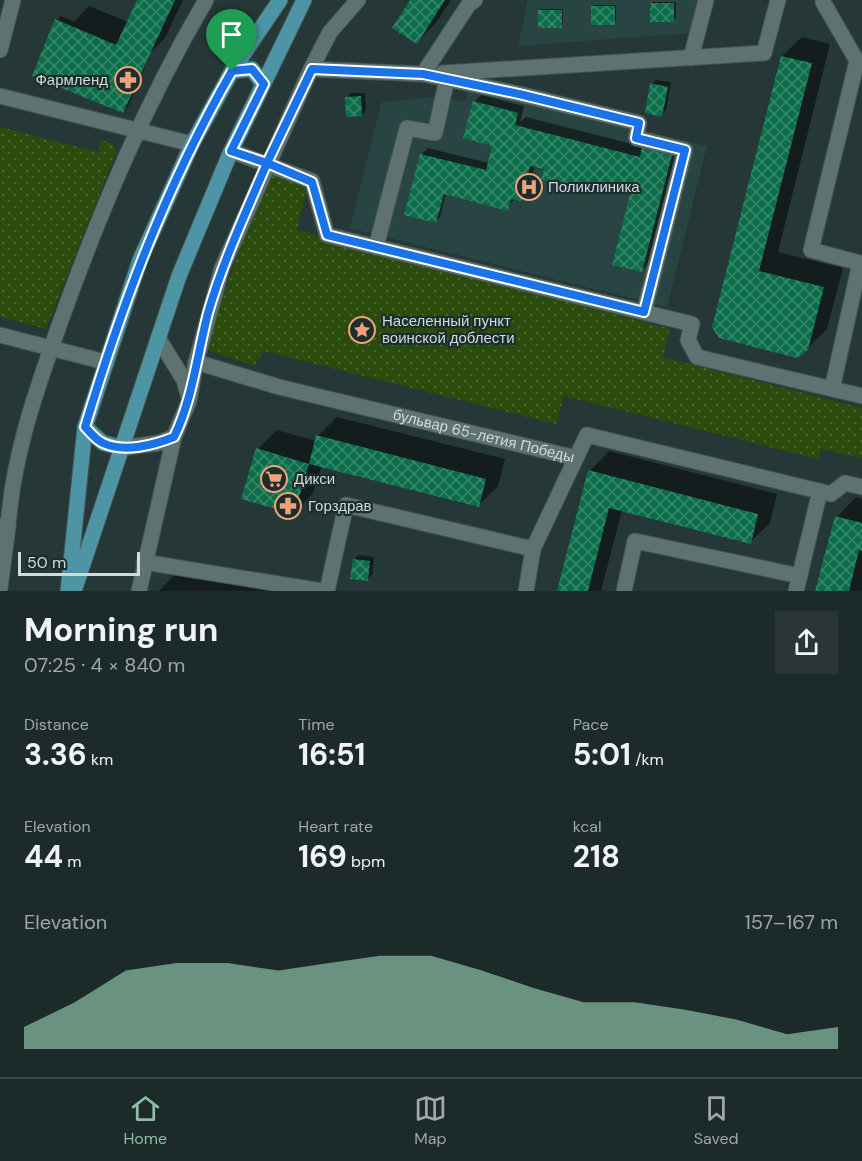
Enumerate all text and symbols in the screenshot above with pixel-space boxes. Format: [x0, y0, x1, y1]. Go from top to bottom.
pin [206, 9, 257, 71]
icon: arrive [215, 18, 248, 51]
pharmacy icon: Фармленд [113, 65, 143, 95]
place label: Фармленд [35, 70, 108, 90]
hospital icon: Поликлиника [514, 172, 544, 202]
place label: Поликлиника [548, 177, 640, 197]
place label: Населенный пункт воинской доблести [382, 311, 515, 348]
place icon: Населенный пункт воинской доблести [347, 315, 377, 345]
street label: бульвар 65-летия Победы [391, 405, 576, 467]
supermarket icon: Дикси [259, 464, 289, 494]
place label: Дикси [294, 469, 335, 489]
pharmacy icon: Горздрав [273, 491, 303, 521]
place label: Горздрав [308, 496, 372, 516]
scale bar [18, 549, 140, 576]
text: 50 m [27, 552, 66, 573]
text: Morning run [24, 608, 218, 651]
button: share [775, 611, 838, 674]
text: 07:25 · 4 × 840 m [24, 652, 185, 678]
text: Distance [24, 714, 89, 735]
text: Time [298, 714, 335, 735]
text: Pace [573, 714, 609, 735]
text: 3.36 [24, 735, 87, 774]
text: 16:51 [298, 735, 365, 774]
text: 5:01 [573, 735, 631, 774]
text: km [87, 749, 113, 770]
text: /km [631, 749, 664, 770]
text: Elevation [24, 816, 91, 837]
text: Heart rate [298, 816, 373, 837]
text: kcal [573, 816, 602, 837]
text: 44 [24, 837, 63, 876]
text: 169 [298, 837, 347, 876]
text: 218 [573, 837, 620, 876]
text: m [63, 851, 82, 872]
text: bpm [347, 851, 385, 872]
text: Elevation [24, 909, 107, 935]
text: 157–167 m [744, 909, 838, 935]
tab: Home [123, 1092, 167, 1149]
tab: Map [414, 1092, 447, 1149]
tab: Saved [694, 1092, 739, 1149]

